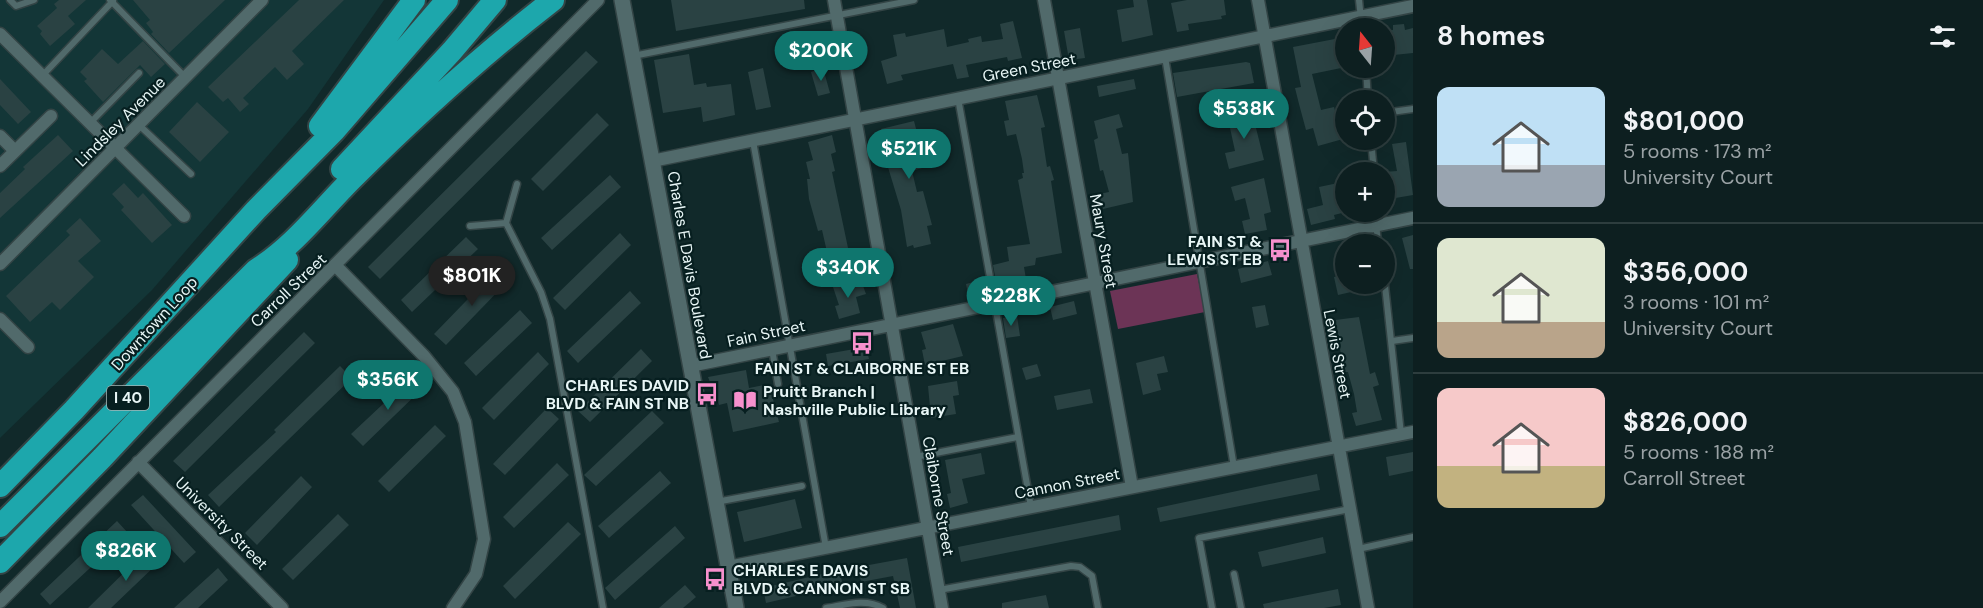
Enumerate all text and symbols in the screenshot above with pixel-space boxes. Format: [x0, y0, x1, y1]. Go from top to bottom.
north arrow [1335, 18, 1395, 78]
map controls [1335, 18, 1395, 294]
text: 8 homes [1437, 19, 1545, 53]
icon: filters [1926, 20, 1959, 53]
pin: $200K [779, 31, 863, 82]
text: $200K [789, 37, 853, 63]
street label: Green Street [981, 48, 1078, 87]
street label: Lindsley Avenue [71, 72, 170, 171]
pin: $538K [1202, 89, 1286, 140]
button: locate [1335, 90, 1395, 150]
text: $538K [1213, 95, 1275, 121]
text: $801,000 [1623, 104, 1744, 138]
icon: home [1485, 111, 1557, 183]
pin: $521K [867, 129, 951, 180]
text: $521K [881, 135, 937, 161]
text: 5 rooms · 173 m² [1623, 138, 1772, 164]
button: + [1335, 162, 1395, 222]
text: University Court [1623, 164, 1773, 190]
street label: Charles E Davis Boulevard [663, 169, 716, 361]
street label: Maury Street [1085, 192, 1122, 290]
place label: FAIN ST & LEWIS ST EB [1167, 231, 1263, 270]
button: − [1335, 234, 1395, 294]
bus stop icon: FAIN ST & LEWIS ST EB [1267, 237, 1293, 263]
pin: $340K [806, 248, 890, 299]
street label: Carroll Street [246, 249, 331, 332]
text: $340K [816, 254, 880, 280]
text: $356,000 [1623, 255, 1748, 289]
pin: $801K [430, 256, 514, 307]
text: $801K [442, 262, 502, 288]
icon: home [1485, 262, 1557, 334]
street label: Downtown Loop [107, 272, 202, 375]
pin: $228K [969, 276, 1053, 327]
text: $228K [981, 282, 1041, 308]
text: 3 rooms · 101 m² [1623, 289, 1769, 315]
street label: Lewis Street [1319, 308, 1356, 401]
street label: Fain Street [725, 315, 807, 352]
text: University Court [1623, 315, 1773, 341]
bus stop icon: FAIN ST & CLAIBORNE ST EB [849, 330, 875, 356]
place label: FAIN ST & CLAIBORNE ST EB [755, 358, 969, 379]
pin: $356K [346, 360, 430, 411]
text: $356K [357, 366, 419, 392]
place label: CHARLES DAVID BLVD & FAIN ST NB [546, 375, 689, 414]
bus stop icon: CHARLES DAVID BLVD & FAIN ST NB [694, 381, 720, 407]
place label: Pruitt Branch | Nashville Public Library [763, 381, 946, 420]
road number: I 40 [107, 386, 149, 410]
library icon: Pruitt Branch | Nashville Public Library [732, 387, 758, 413]
text: $826,000 [1623, 405, 1748, 439]
icon: home [1485, 412, 1557, 484]
street label: Claiborne Street [918, 435, 959, 557]
text: 5 rooms · 188 m² [1623, 439, 1774, 465]
street label: Cannon Street [1013, 463, 1122, 504]
text: Carroll Street [1623, 465, 1745, 491]
street label: University Street [171, 472, 273, 574]
pin: $826K [84, 531, 168, 582]
text: $826K [95, 537, 157, 563]
place label: CHARLES E DAVIS BLVD & CANNON ST SB [733, 560, 910, 599]
bus stop icon: CHARLES E DAVIS BLVD & CANNON ST SB [702, 566, 728, 592]

